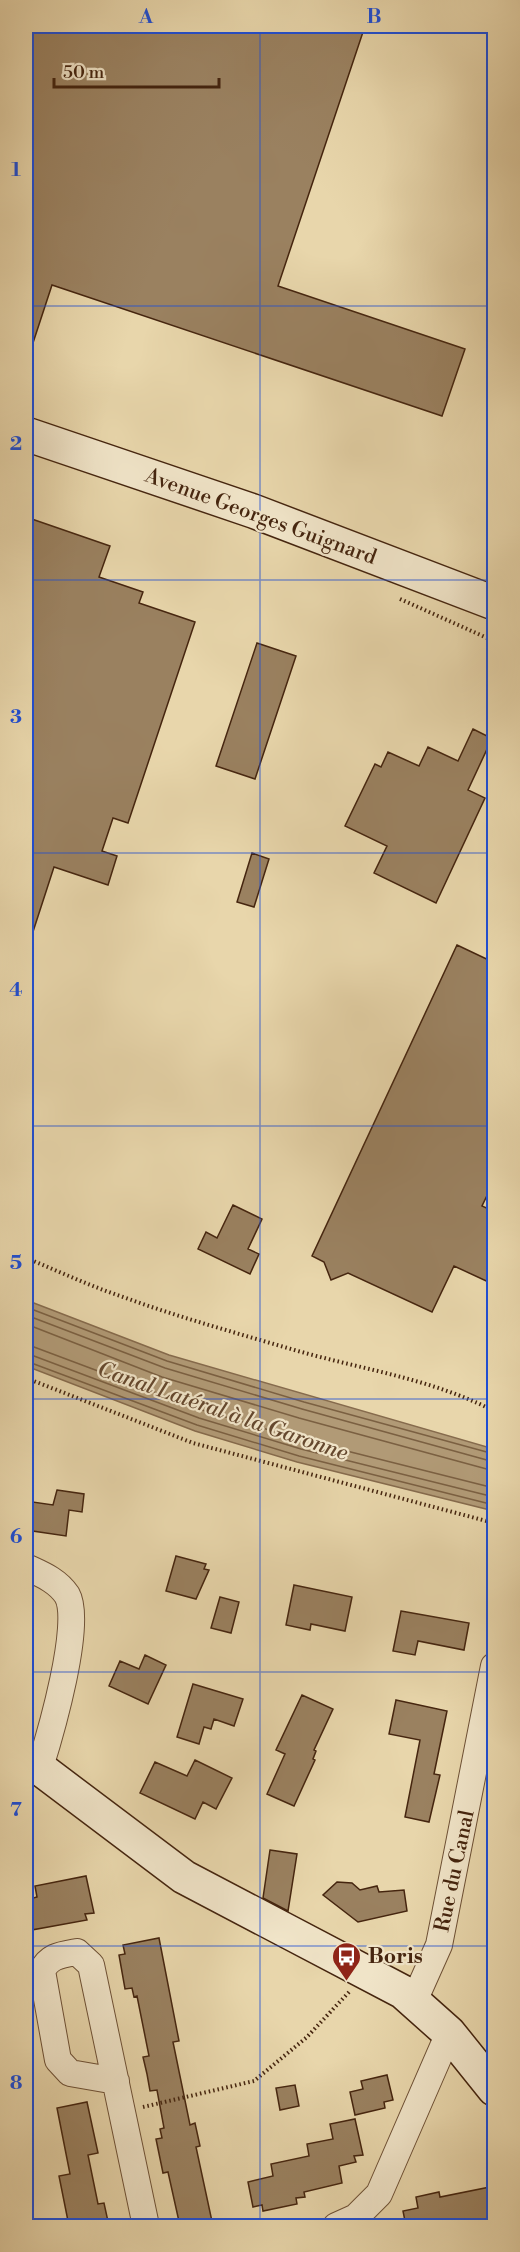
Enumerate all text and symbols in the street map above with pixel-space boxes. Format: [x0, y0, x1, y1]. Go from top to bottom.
text: A [138, 5, 154, 30]
text: B [366, 5, 382, 30]
scale bar [54, 51, 219, 89]
text: 50 m [63, 61, 105, 84]
text: 1 [11, 158, 21, 183]
text: 2 [10, 432, 22, 457]
street label: Avenue Georges Guignard [140, 463, 380, 571]
text: 3 [10, 705, 22, 730]
text: 4 [9, 978, 23, 1003]
text: 5 [10, 1251, 22, 1276]
water label: Canal Latéral à la Garonne [94, 1356, 351, 1467]
text: 6 [10, 1525, 23, 1550]
text: 7 [10, 1798, 22, 1823]
street label: Rue du Canal [429, 1808, 481, 1935]
bus stop icon: Boris [331, 1940, 363, 1982]
place label: Boris [368, 1944, 423, 1970]
text: 8 [10, 2071, 23, 2096]

